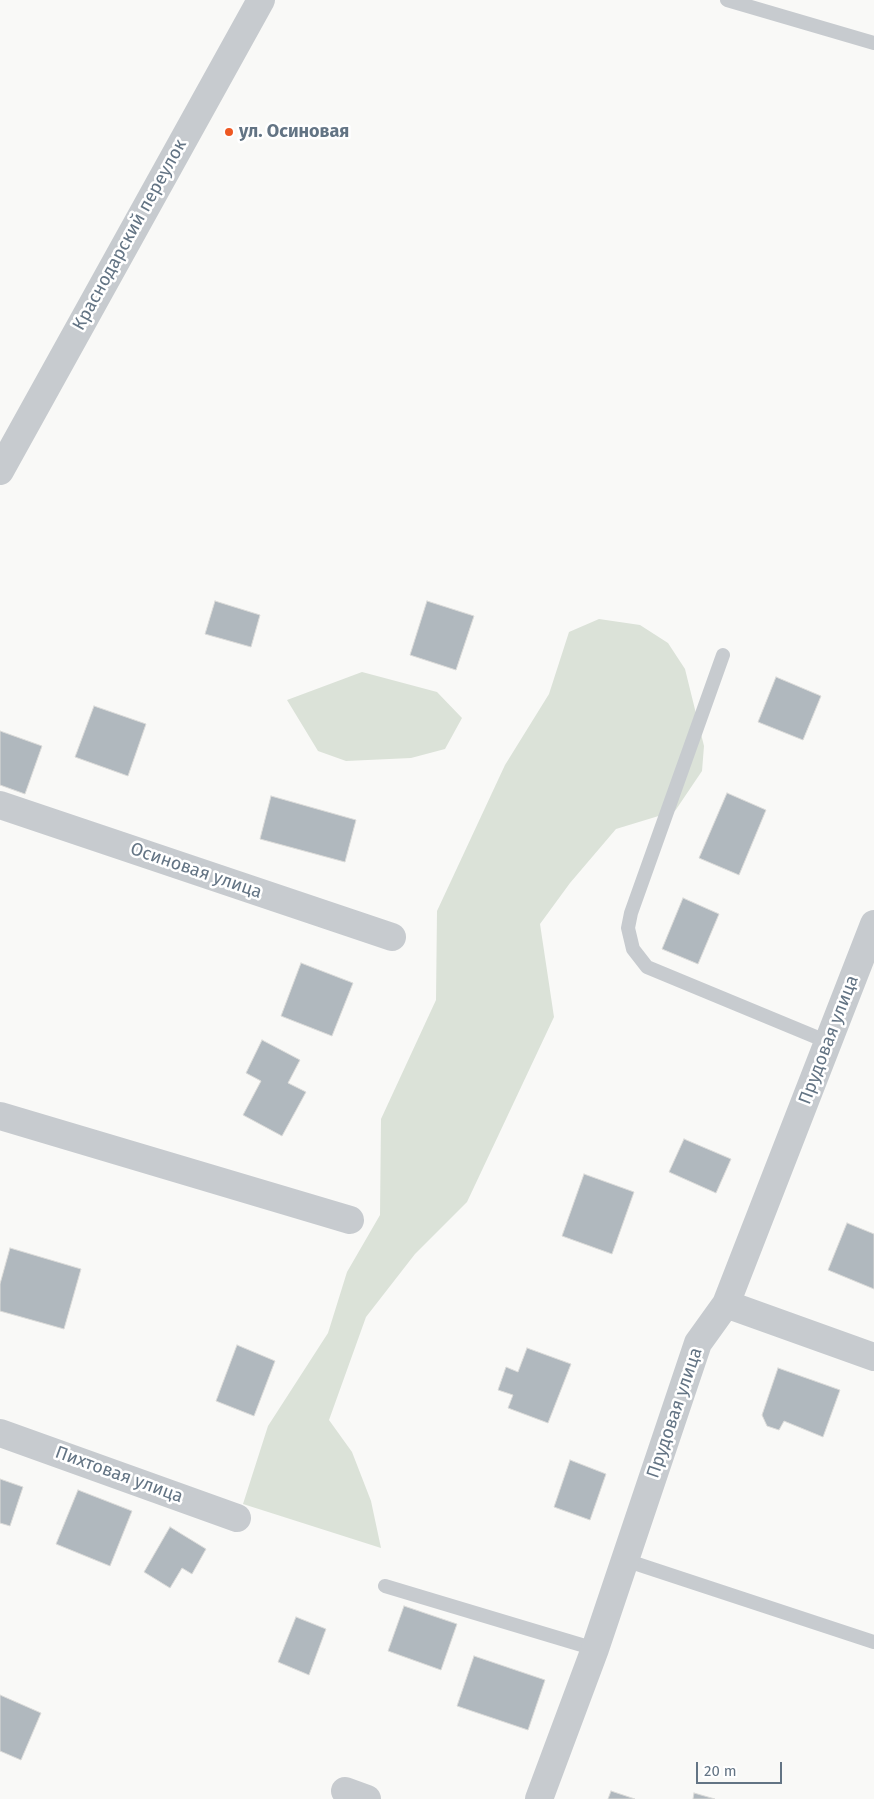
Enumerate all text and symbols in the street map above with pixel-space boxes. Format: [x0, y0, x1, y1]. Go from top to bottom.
place label: ул. Осиновая [239, 121, 349, 143]
marker: ул. Осиновая [223, 126, 235, 138]
street label: Краснодарский переулок [68, 136, 192, 334]
street label: Осиновая улица [127, 838, 265, 904]
street label: Прудовая улица [794, 972, 864, 1108]
street label: Прудовая улица [643, 1345, 707, 1481]
street label: Пихтовая улица [52, 1442, 186, 1508]
scale bar [699, 1752, 785, 1784]
text: 20 m [704, 1762, 737, 1780]

